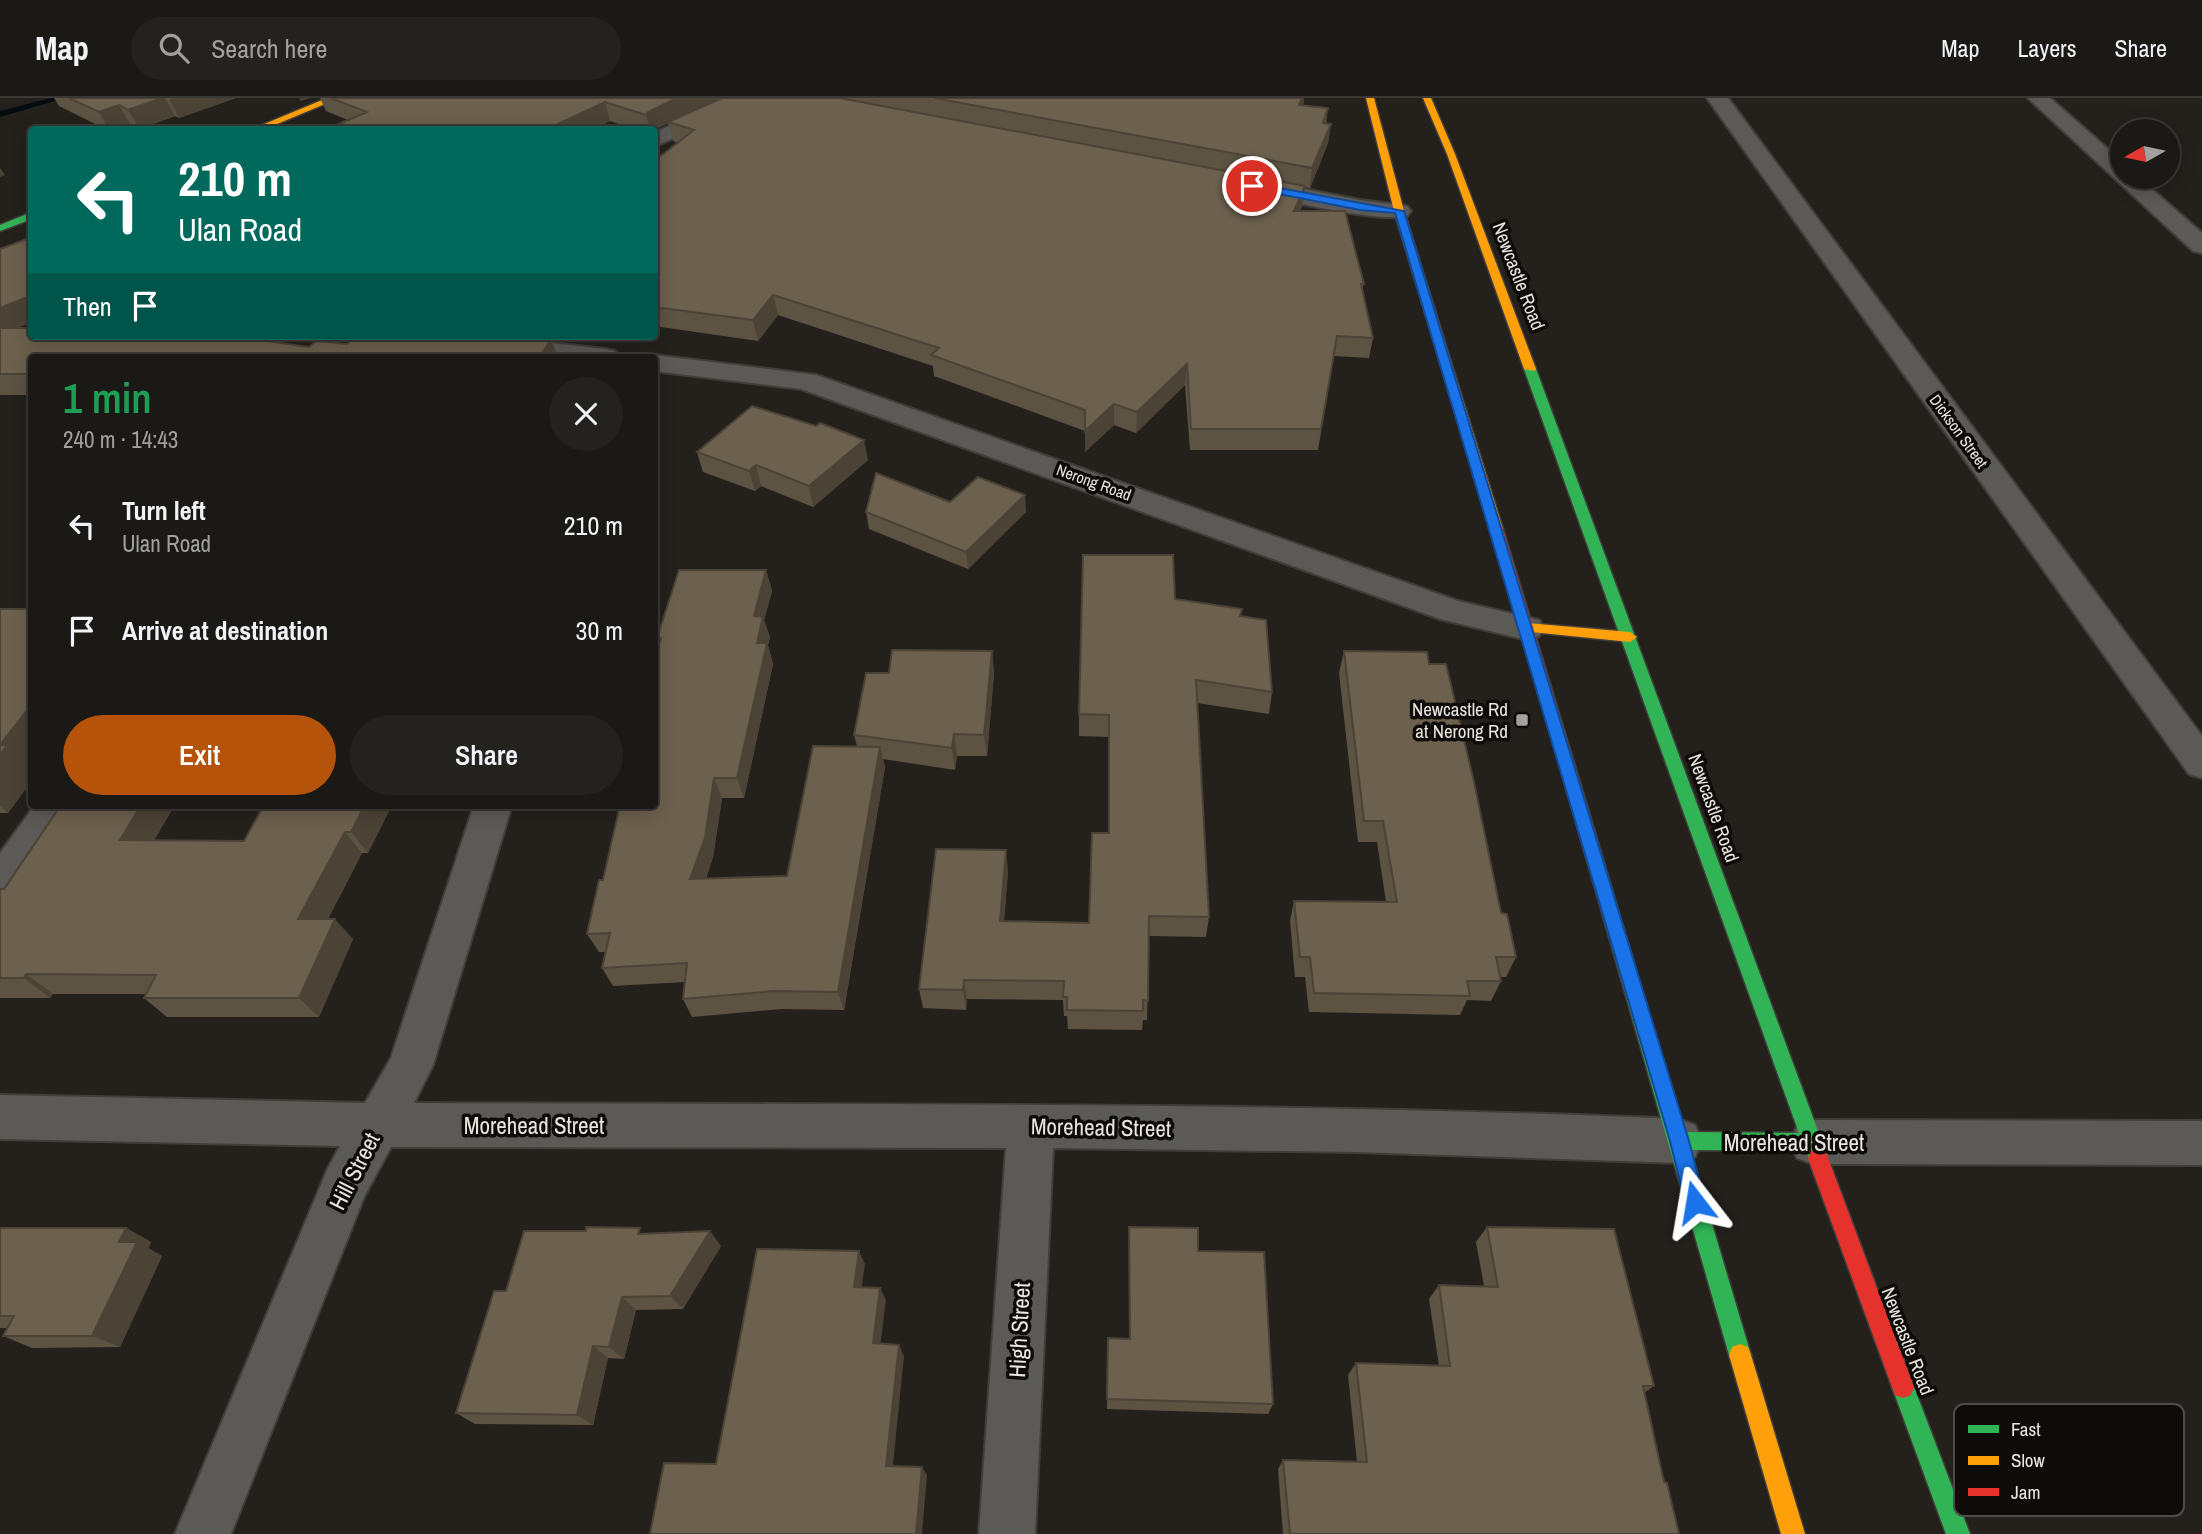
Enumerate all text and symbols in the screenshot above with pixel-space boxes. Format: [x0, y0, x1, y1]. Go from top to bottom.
search box [131, 17, 621, 80]
text: Map [35, 26, 89, 70]
icon: search [155, 29, 193, 67]
text: Search here [211, 31, 327, 66]
text: Map [1941, 32, 1979, 64]
text: Layers [2017, 32, 2076, 64]
text: Share [2114, 32, 2167, 64]
north arrow [2110, 119, 2180, 189]
map controls [2110, 119, 2180, 189]
text: 210 m [178, 145, 292, 211]
icon: left [63, 154, 154, 245]
pin [1222, 156, 1282, 216]
icon: arrive [1233, 167, 1271, 205]
text: Ulan Road [178, 208, 302, 251]
street label: Newcastle Road [1487, 218, 1551, 334]
icon: arrive [126, 287, 164, 325]
text: Then [63, 289, 112, 324]
text: 1 min [63, 370, 152, 426]
button: close [549, 377, 623, 451]
street label: Dickson Street [1925, 390, 1993, 473]
text: 240 m · 14:43 [63, 424, 178, 455]
street label: Nerong Road [1054, 458, 1134, 506]
text: Turn left [122, 493, 206, 528]
icon: left [63, 507, 101, 545]
text: 210 m [564, 508, 623, 543]
text: Ulan Road [122, 528, 211, 559]
icon: arrive [63, 612, 101, 650]
text: Arrive at destination [122, 613, 328, 648]
text: 30 m [576, 613, 623, 648]
place label: Newcastle Rd at Nerong Rd [1412, 696, 1508, 744]
marker: Newcastle Rd at Nerong Rd [1514, 712, 1530, 728]
button: Exit [63, 715, 336, 795]
button: Share [350, 715, 623, 795]
street label: Newcastle Road [1682, 750, 1746, 866]
street label: Morehead Street [464, 1110, 604, 1141]
street label: Morehead Street [1030, 1110, 1172, 1144]
street label: Hill Street [321, 1127, 387, 1215]
street label: Morehead Street [1724, 1127, 1864, 1158]
position arrow [1658, 1165, 1732, 1239]
street label: High Street [1001, 1282, 1037, 1378]
street label: Newcastle Road [1876, 1283, 1940, 1399]
legend [1954, 1404, 2184, 1516]
text: Fast [2011, 1416, 2041, 1442]
text: Slow [2011, 1447, 2046, 1473]
text: Jam [2011, 1479, 2040, 1505]

